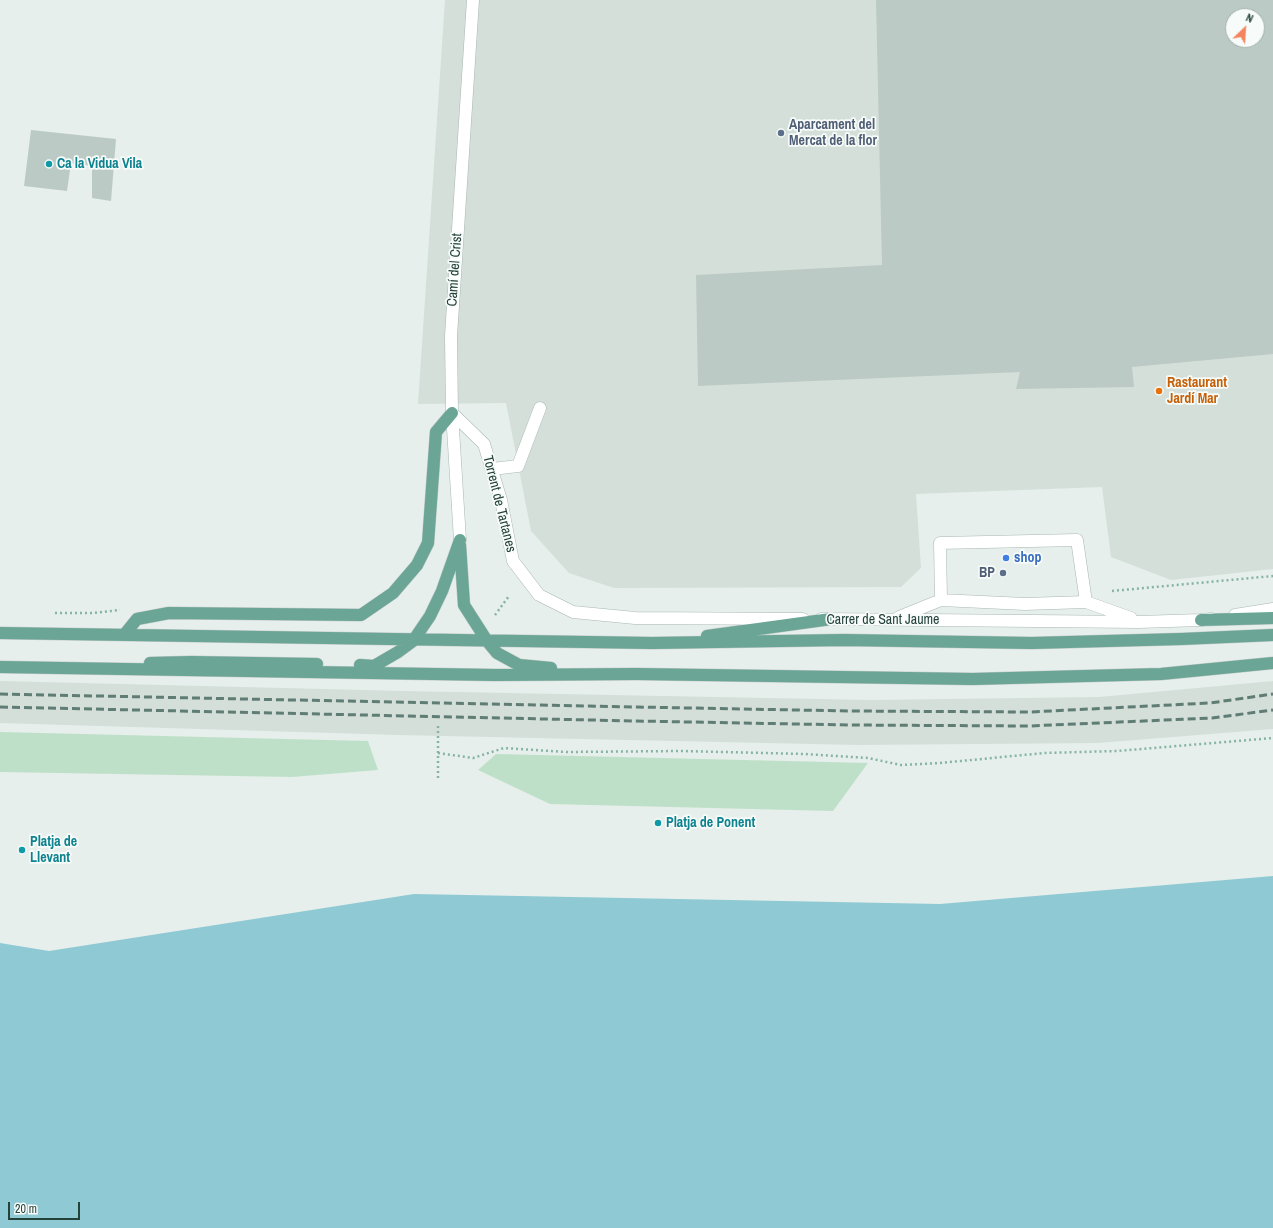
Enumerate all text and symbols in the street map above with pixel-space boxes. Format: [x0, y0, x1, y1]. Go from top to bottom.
north arrow [1225, 8, 1265, 48]
text: N [1244, 10, 1256, 26]
place label: Aparcament del Mercat de la flor [789, 117, 877, 150]
marker: Aparcament del Mercat de la flor [776, 128, 786, 138]
place label: Ca la Vidua Vila [57, 156, 142, 172]
marker: Ca la Vidua Vila [44, 159, 54, 169]
street label: Camí del Crist [444, 233, 466, 307]
place label: Rastaurant Jardí Mar [1167, 375, 1227, 408]
marker: Rastaurant Jardí Mar [1154, 386, 1164, 396]
street label: Torrent de Tartanes [479, 454, 519, 554]
place label: shop [1014, 550, 1041, 566]
marker: shop [1001, 553, 1011, 563]
place label: BP [979, 565, 995, 581]
marker: BP [998, 568, 1008, 578]
street label: Carrer de Sant Jaume [827, 612, 939, 628]
place label: Platja de Ponent [666, 815, 755, 831]
marker: Platja de Ponent [653, 818, 663, 828]
place label: Platja de Llevant [30, 834, 77, 866]
marker: Platja de Llevant [17, 845, 27, 855]
scale bar [10, 1194, 82, 1220]
text: 20 m [15, 1201, 37, 1217]

